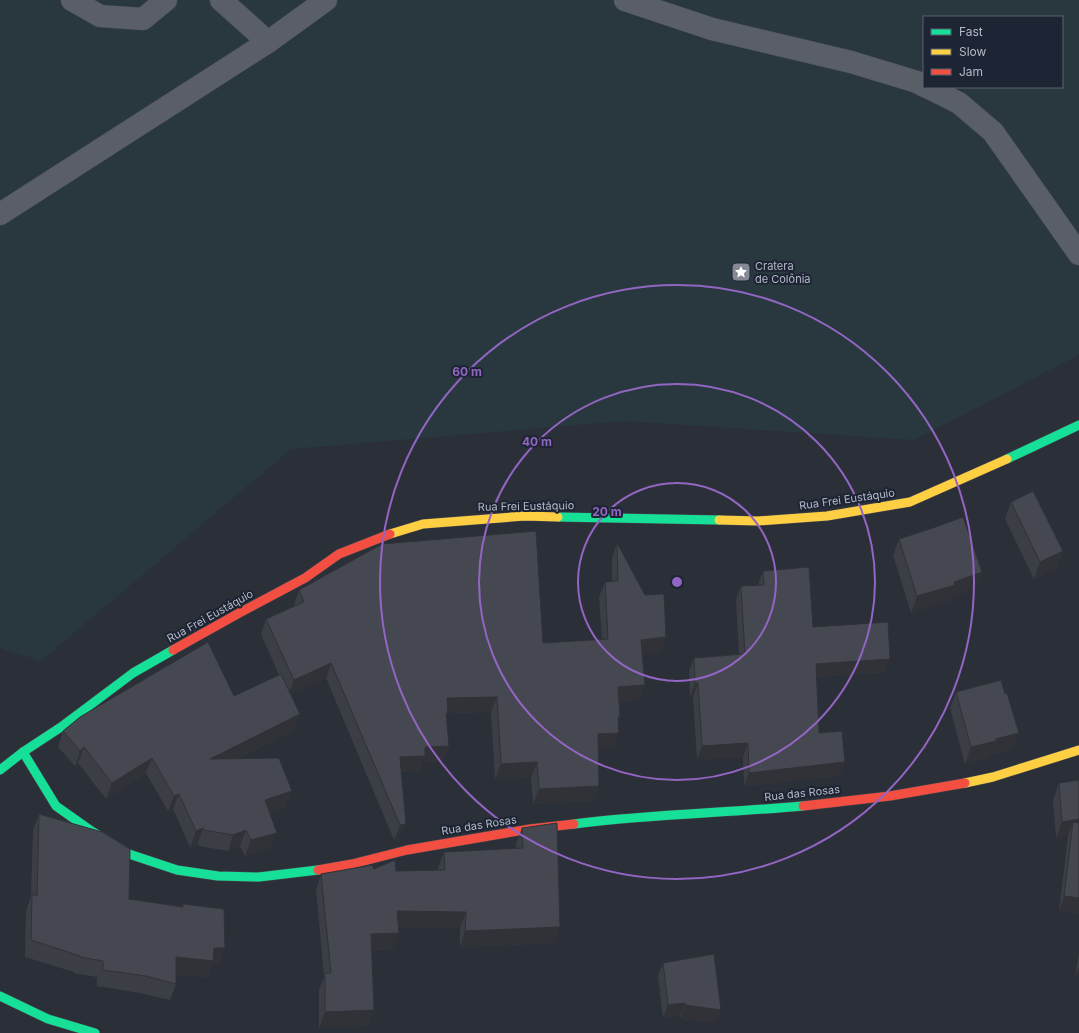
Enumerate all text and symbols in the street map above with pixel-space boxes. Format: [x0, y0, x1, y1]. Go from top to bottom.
legend [923, 16, 1063, 88]
text: Fast [959, 24, 983, 39]
text: Slow [959, 44, 987, 59]
text: Jam [959, 64, 983, 79]
place label: Cratera de Colônia [755, 259, 810, 286]
place icon: Cratera de Colônia [730, 261, 752, 283]
text: 60 m [452, 364, 482, 379]
text: 40 m [522, 434, 552, 449]
street label: Rua Frei Eustáquio [798, 485, 896, 513]
street label: Rua Frei Eustáquio [478, 498, 575, 514]
text: 20 m [592, 504, 622, 519]
centre of rings [670, 575, 684, 589]
street label: Rua Frei Eustáquio [164, 586, 256, 645]
street label: Rua das Rosas [763, 782, 841, 804]
street label: Rua das Rosas [440, 812, 518, 838]

